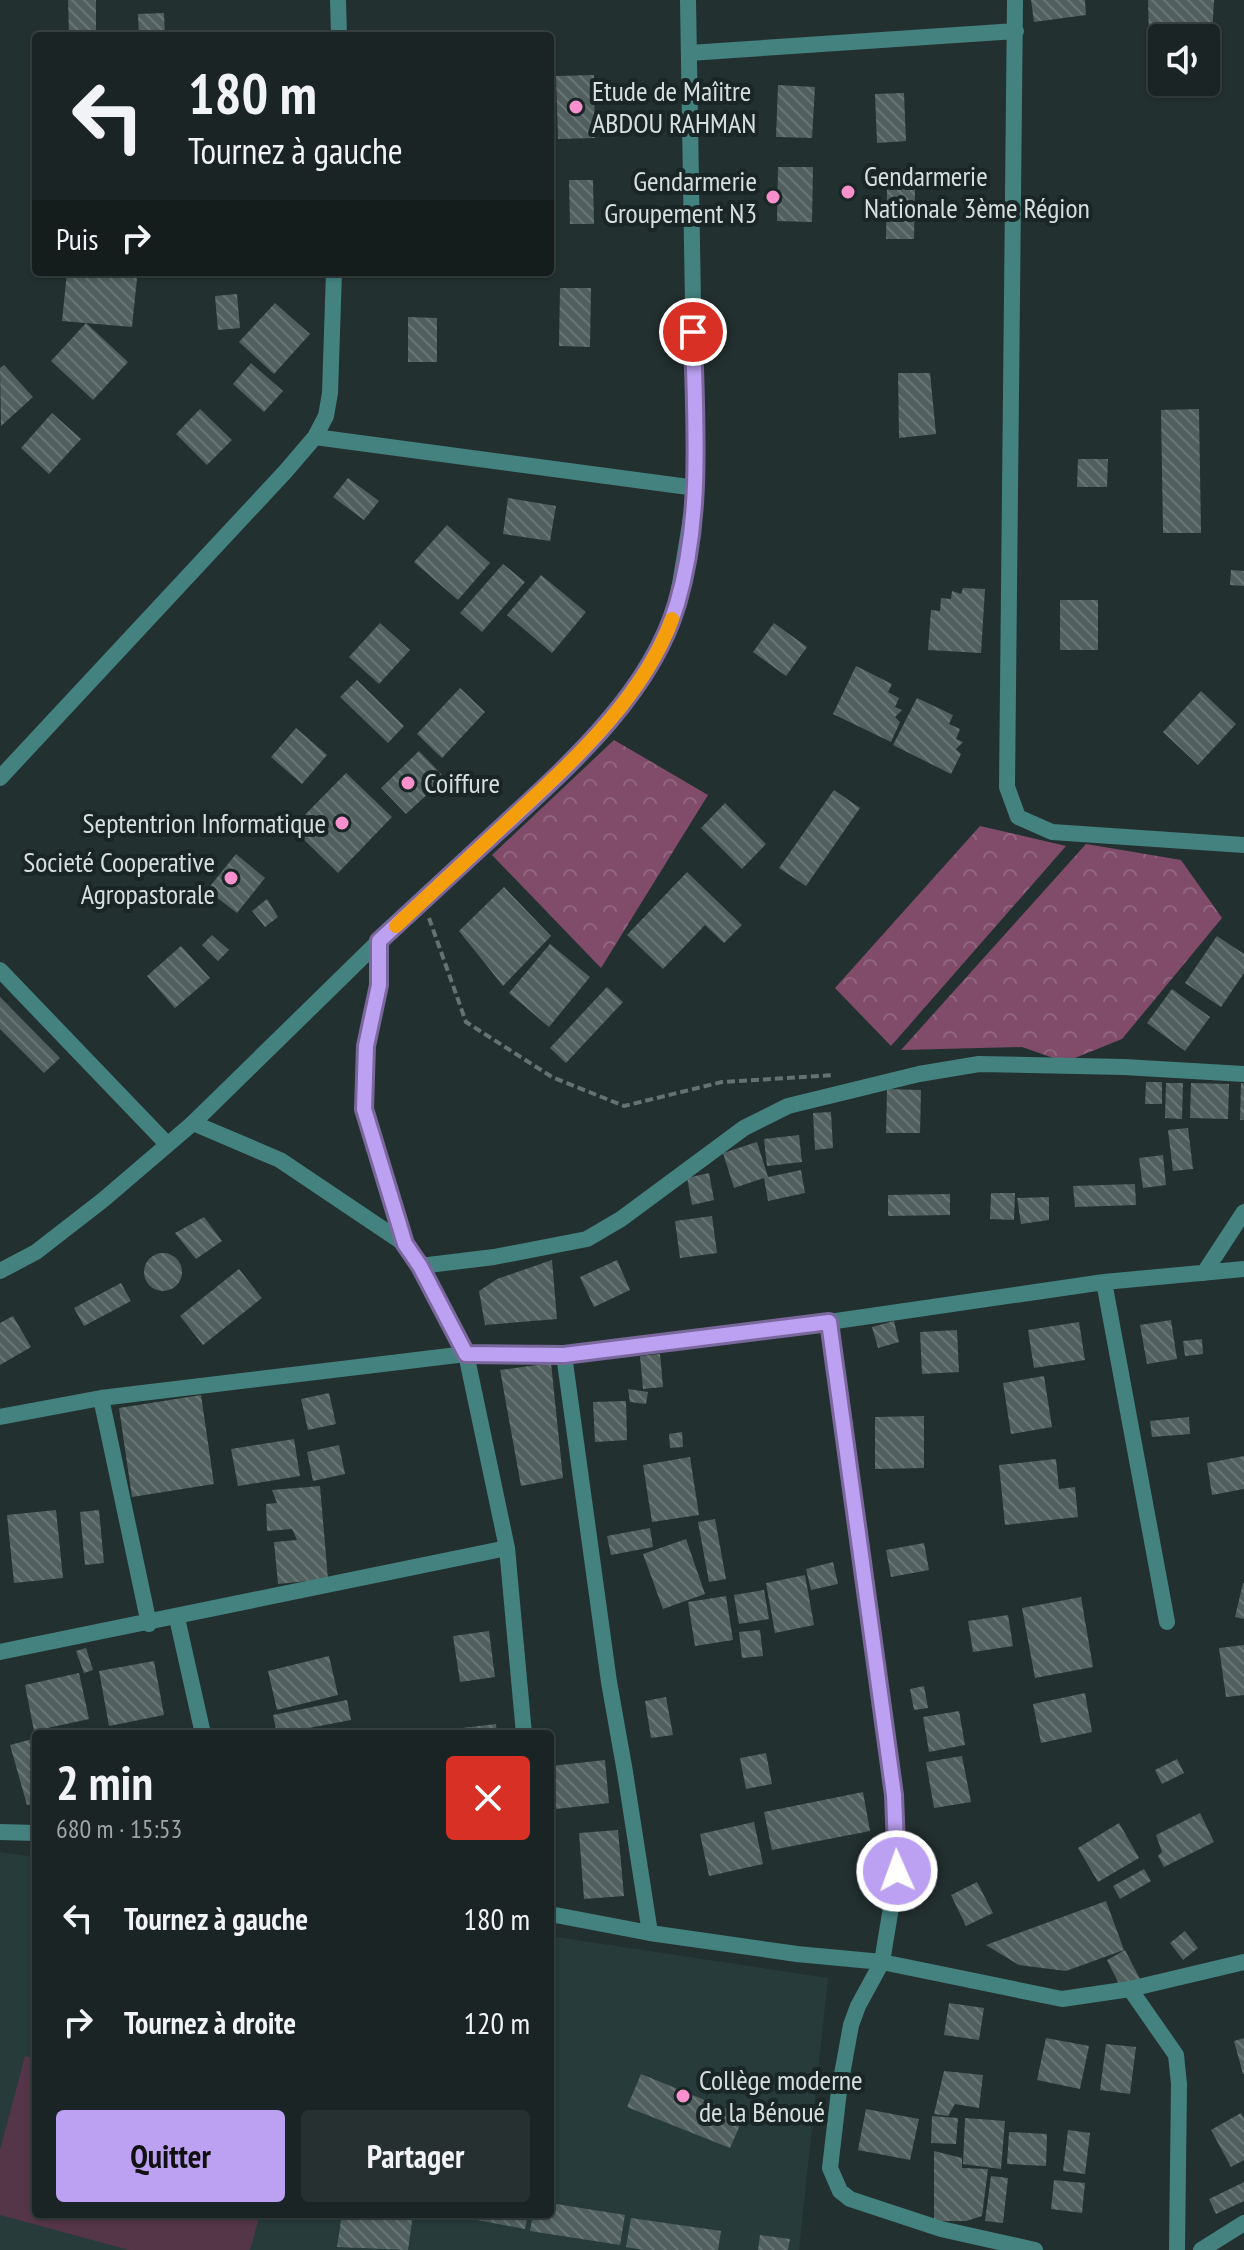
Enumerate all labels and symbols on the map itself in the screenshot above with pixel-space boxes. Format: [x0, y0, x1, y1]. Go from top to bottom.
place label: Etude de Maîitre ABDOU RAHMAN [592, 72, 756, 141]
marker: Etude de Maîitre ABDOU RAHMAN [567, 98, 585, 116]
place label: Gendarmerie Nationale 3ème Région [864, 157, 1090, 226]
place label: Gendarmerie Groupement N3 [604, 162, 757, 231]
marker: Gendarmerie Nationale 3ème Région [839, 183, 857, 201]
marker: Gendarmerie Groupement N3 [764, 188, 782, 206]
pin [659, 298, 727, 366]
place label: Coiffure [424, 764, 500, 801]
marker: Coiffure [399, 774, 417, 792]
place label: Septentrion Informatique [83, 804, 326, 841]
marker: Septentrion Informatique [333, 814, 351, 832]
place label: Societé Cooperative Agropastorale [23, 843, 215, 912]
marker: Societé Cooperative Agropastorale [222, 869, 240, 887]
position arrow [855, 1829, 939, 1913]
place label: Collège moderne de la Bénoué [699, 2061, 863, 2130]
marker: Collège moderne de la Bénoué [674, 2087, 692, 2105]

